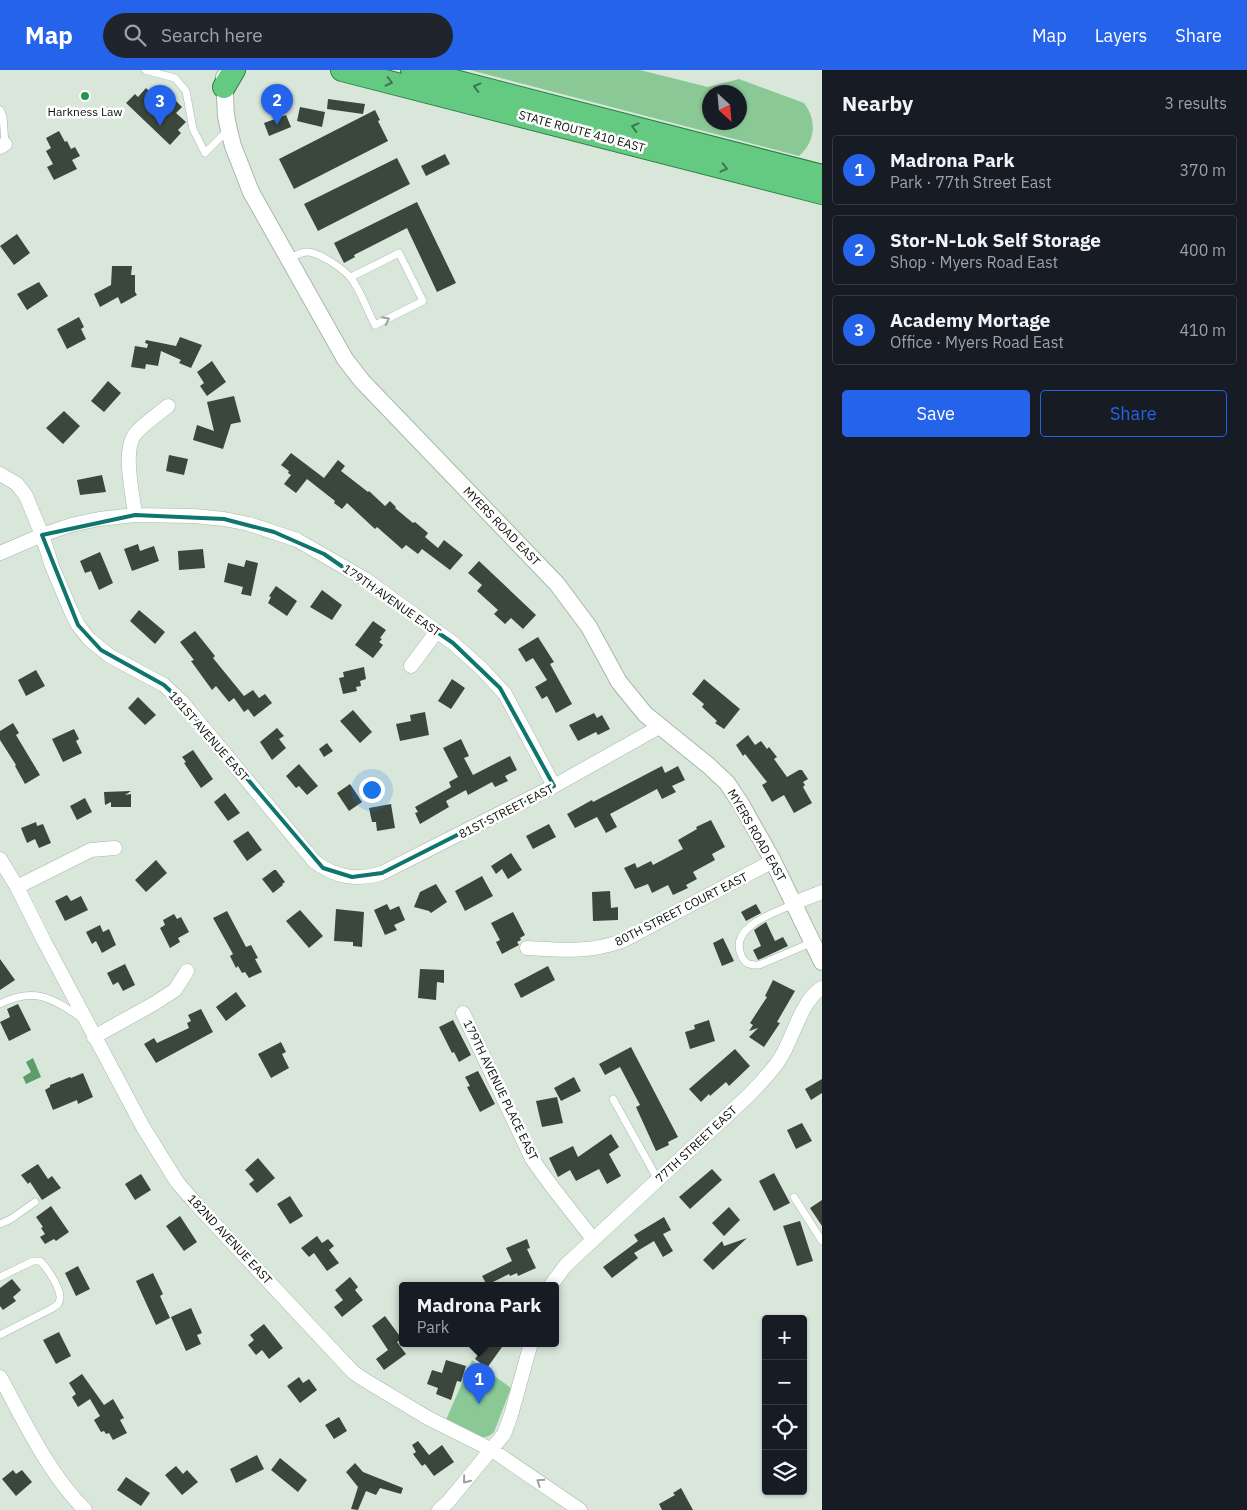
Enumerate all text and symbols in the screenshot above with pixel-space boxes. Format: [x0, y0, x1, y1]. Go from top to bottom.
search box [103, 13, 453, 58]
text: Map [25, 19, 73, 51]
icon: search [121, 21, 149, 49]
text: Search here [161, 23, 263, 47]
text: Map [1032, 24, 1067, 47]
text: Layers [1095, 24, 1147, 47]
text: Share [1175, 24, 1222, 47]
one-way arrow [385, 76, 394, 87]
one-way arrow [473, 82, 482, 93]
pin: 2 [261, 84, 293, 125]
pin: 3 [144, 85, 176, 126]
north arrow [702, 85, 747, 130]
text: Nearby [842, 89, 913, 117]
marker: Harkness Law [79, 90, 91, 102]
text: 3 results [1164, 93, 1227, 113]
place label: Harkness Law [47, 104, 123, 119]
street label: STATE ROUTE 410 EAST [517, 107, 647, 155]
one-way arrow [630, 122, 639, 133]
text: Madrona Park [890, 148, 1014, 172]
text: 1 [854, 160, 864, 180]
text: 370 m [1179, 160, 1226, 180]
one-way arrow [719, 162, 727, 172]
text: Park · 77th Street East [890, 172, 1052, 192]
text: Stor-N-Lok Self Storage [890, 228, 1101, 252]
text: 2 [854, 240, 864, 260]
text: 400 m [1179, 240, 1226, 260]
text: Shop · Myers Road East [890, 252, 1058, 272]
text: Academy Mortage [890, 308, 1051, 332]
one-way arrow [381, 316, 390, 326]
text: 3 [854, 320, 864, 340]
text: 410 m [1179, 320, 1226, 340]
text: Office · Myers Road East [890, 332, 1064, 352]
button: Save [842, 390, 1030, 437]
button: Share [1040, 390, 1227, 437]
street label: MYERS ROAD EAST [460, 483, 544, 569]
street label: 179TH AVENUE EAST [340, 561, 444, 640]
street label: 181ST AVENUE EAST [166, 688, 252, 784]
your location [359, 777, 385, 803]
street label: 81ST STREET EAST [456, 781, 556, 841]
street label: MYERS ROAD EAST [724, 786, 790, 884]
street label: 80TH STREET COURT EAST [612, 869, 750, 949]
street label: 179TH AVENUE PLACE EAST [460, 1017, 542, 1163]
street label: 77TH STREET EAST [652, 1102, 740, 1186]
street label: 182ND AVENUE EAST [185, 1191, 276, 1287]
popup [399, 1282, 559, 1347]
text: Madrona Park [417, 1293, 541, 1317]
map controls [762, 1315, 807, 1495]
button: + [762, 1315, 807, 1360]
text: Park [417, 1317, 449, 1337]
button: − [762, 1360, 807, 1405]
pin: 1 [463, 1363, 495, 1404]
button: locate [762, 1405, 807, 1450]
button: layers [762, 1450, 807, 1495]
one-way arrow [463, 1474, 471, 1483]
one-way arrow [536, 1479, 545, 1489]

